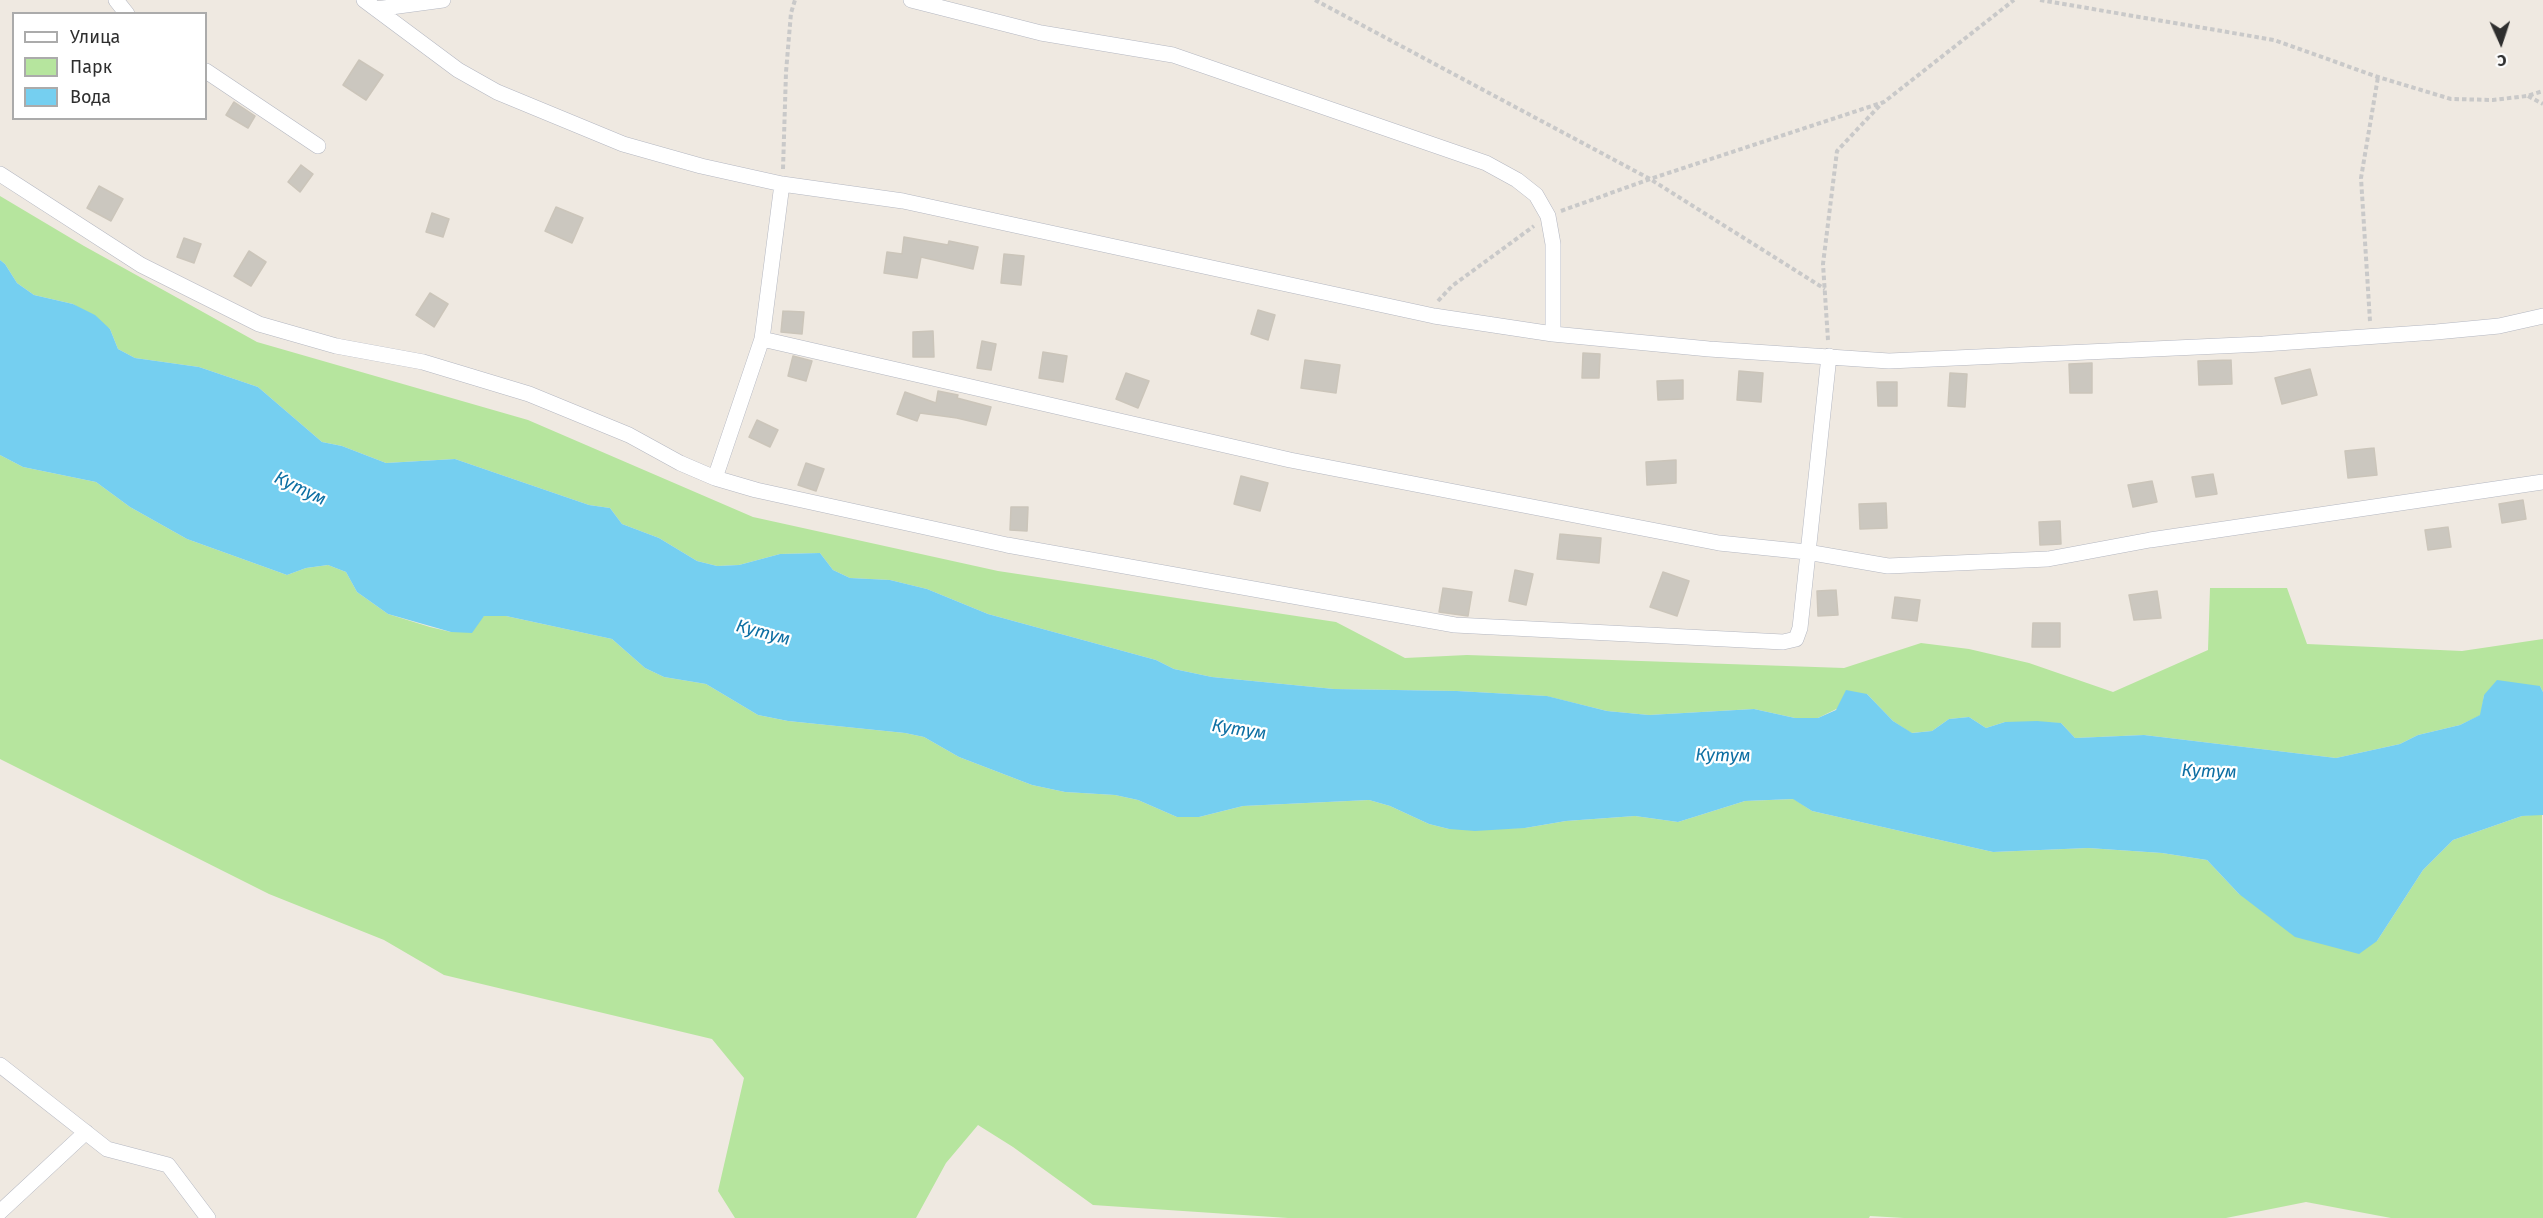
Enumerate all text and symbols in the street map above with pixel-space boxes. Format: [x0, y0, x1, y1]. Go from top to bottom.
legend [12, 12, 207, 120]
north arrow [2471, 12, 2531, 72]
text: Улица [70, 26, 120, 48]
text: С [2497, 51, 2507, 70]
text: Парк [70, 56, 112, 78]
text: Вода [70, 86, 111, 108]
water label: Кутум [271, 467, 329, 511]
water label: Кутум [734, 615, 792, 651]
water label: Кутум [1210, 715, 1268, 745]
water label: Кутум [1695, 745, 1751, 767]
water label: Кутум [2181, 760, 2237, 784]

